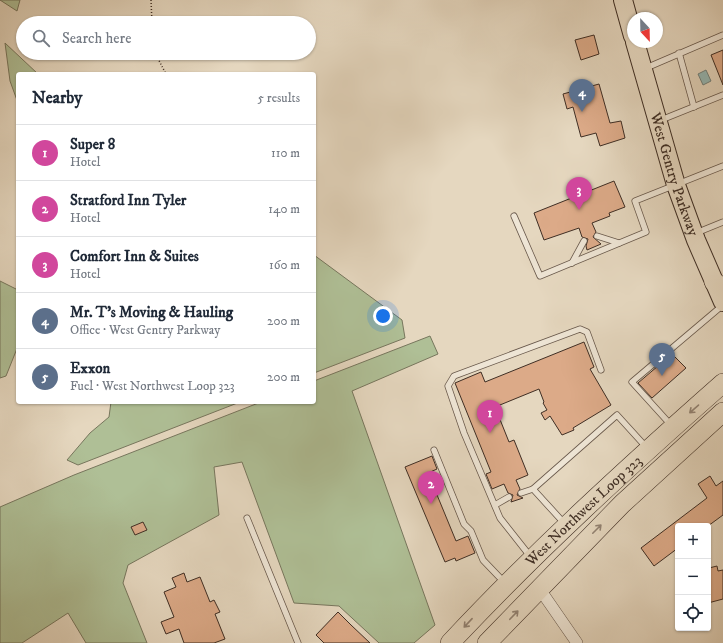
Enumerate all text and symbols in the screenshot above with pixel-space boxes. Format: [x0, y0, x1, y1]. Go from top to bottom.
north arrow [627, 12, 663, 48]
search box [16, 16, 316, 60]
icon: search [30, 27, 52, 49]
text: Search here [62, 29, 131, 48]
pin: 4 [569, 79, 595, 112]
text: Nearby [32, 87, 82, 109]
text: 5 results [258, 90, 300, 106]
street label: West Gentry Parkway [645, 109, 703, 240]
text: Super 8 [70, 135, 115, 154]
text: 1 [43, 145, 47, 161]
text: 110 m [271, 145, 300, 161]
text: Hotel [70, 154, 101, 170]
pin: 3 [566, 177, 592, 210]
text: Stratford Inn Tyler [70, 191, 186, 210]
text: 2 [42, 201, 48, 217]
text: 140 m [268, 201, 300, 217]
text: Hotel [70, 210, 101, 226]
text: Comfort Inn & Suites [70, 247, 199, 266]
text: 3 [43, 257, 47, 273]
text: 160 m [269, 257, 300, 273]
text: Hotel [70, 266, 101, 282]
text: Mr. T's Moving & Hauling [70, 303, 233, 322]
your location [373, 306, 393, 326]
text: 4 [41, 313, 49, 329]
text: 200 m [267, 313, 300, 329]
text: Office · West Gentry Parkway [70, 322, 220, 338]
pin: 5 [649, 343, 675, 376]
text: Exxon [70, 359, 110, 378]
text: 5 [42, 369, 48, 385]
text: 200 m [267, 369, 300, 385]
text: Fuel · West Northwest Loop 323 [70, 378, 235, 394]
pin: 1 [477, 400, 503, 433]
one-way arrow [688, 404, 699, 413]
street label: West Northwest Loop 323 [521, 451, 646, 571]
pin: 2 [418, 471, 444, 504]
map controls [675, 523, 711, 631]
button: + [675, 523, 711, 559]
one-way arrow [592, 524, 602, 534]
button: − [675, 559, 711, 595]
button: locate [675, 595, 711, 631]
one-way arrow [509, 610, 518, 620]
one-way arrow [463, 618, 473, 628]

